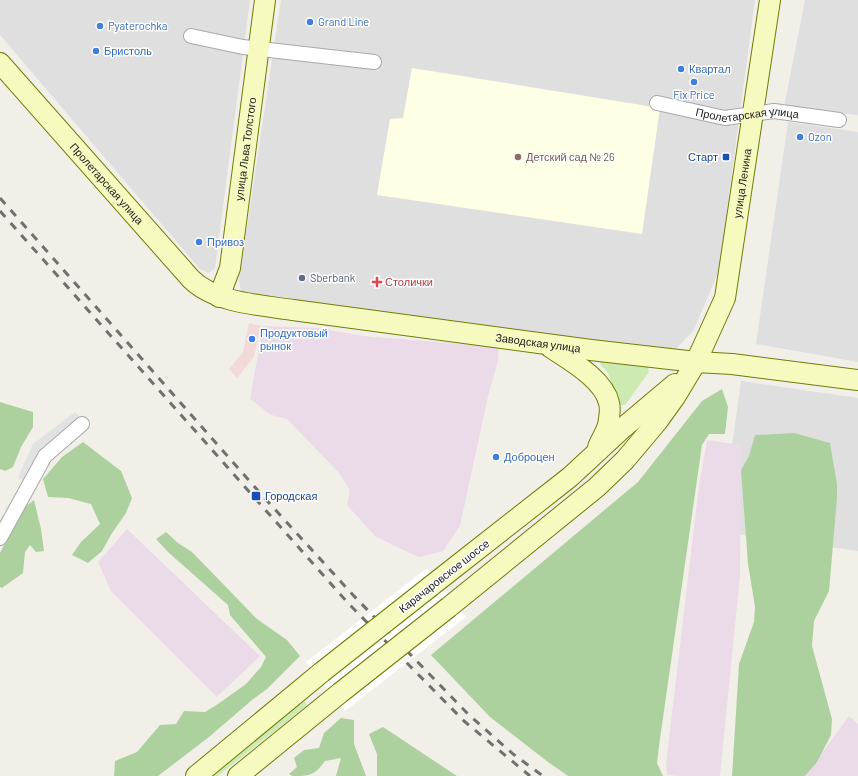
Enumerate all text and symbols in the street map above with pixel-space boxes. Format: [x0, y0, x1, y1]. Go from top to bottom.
place label: Grand Line [318, 15, 369, 28]
marker: Grand Line [305, 17, 315, 27]
place label: Pyaterochka [108, 19, 167, 32]
marker: Pyaterochka [95, 21, 105, 31]
place label: Бристоль [104, 44, 152, 57]
marker: Бристоль [91, 46, 101, 56]
place label: Квартал [689, 62, 731, 75]
marker: Квартал [676, 64, 686, 74]
marker: Fix Price [689, 77, 699, 87]
place label: Fix Price [673, 88, 715, 101]
street label: улица Льва Толстого [232, 96, 258, 201]
street label: Пролетарская улица [695, 104, 801, 124]
place label: Ozon [808, 130, 832, 143]
marker: Ozon [795, 132, 805, 142]
street label: Пролетарская улица [68, 140, 147, 227]
street label: улица Ленина [730, 147, 754, 219]
place label: Детский сад № 26 [526, 150, 615, 163]
place label: Старт [688, 150, 718, 163]
marker: Детский сад № 26 [513, 152, 523, 162]
marker: Старт [721, 152, 731, 162]
place label: Привоз [207, 235, 244, 248]
marker: Привоз [194, 237, 204, 247]
place label: Sberbank [310, 271, 356, 284]
marker: Sberbank [297, 273, 307, 283]
place label: Столички [385, 275, 433, 288]
marker: Столички [372, 277, 382, 287]
place label: Продуктовый рынок [260, 326, 328, 352]
street label: Заводская улица [495, 330, 582, 355]
marker: Продуктовый рынок [247, 334, 257, 344]
place label: Доброцен [504, 450, 555, 463]
marker: Доброцен [491, 452, 501, 462]
place label: Городская [265, 489, 317, 502]
marker: Городская [250, 490, 262, 502]
street label: Карачаровское шоссе [396, 536, 492, 615]

